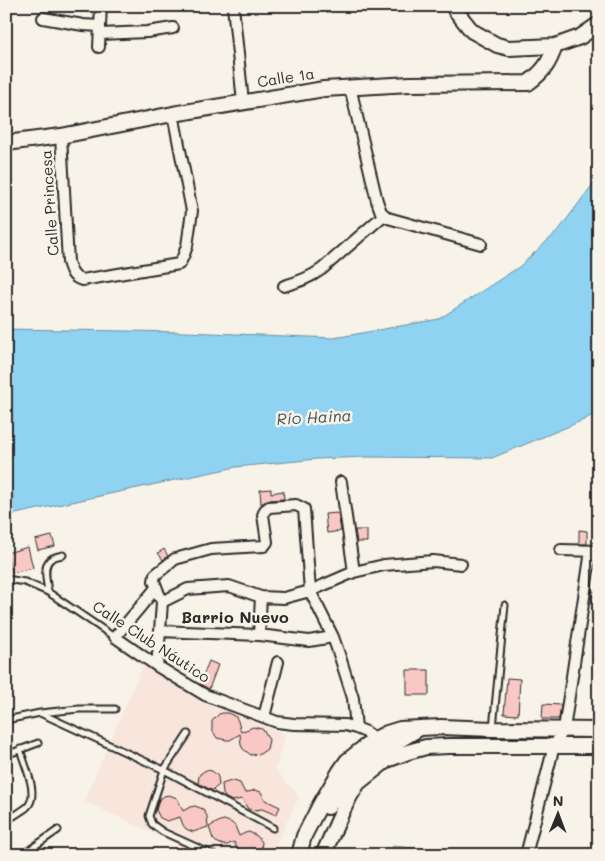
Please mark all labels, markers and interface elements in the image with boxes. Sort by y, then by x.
street label: Calle 1a [256,63,316,91]
street label: Calle Princesa [35,149,63,257]
water label: Río Haina [276,404,352,429]
street label: Calle Club Náutico [89,596,214,687]
district label: Barrio Nuevo [181,606,289,627]
north arrow [532,788,582,838]
text: N [553,791,564,810]

